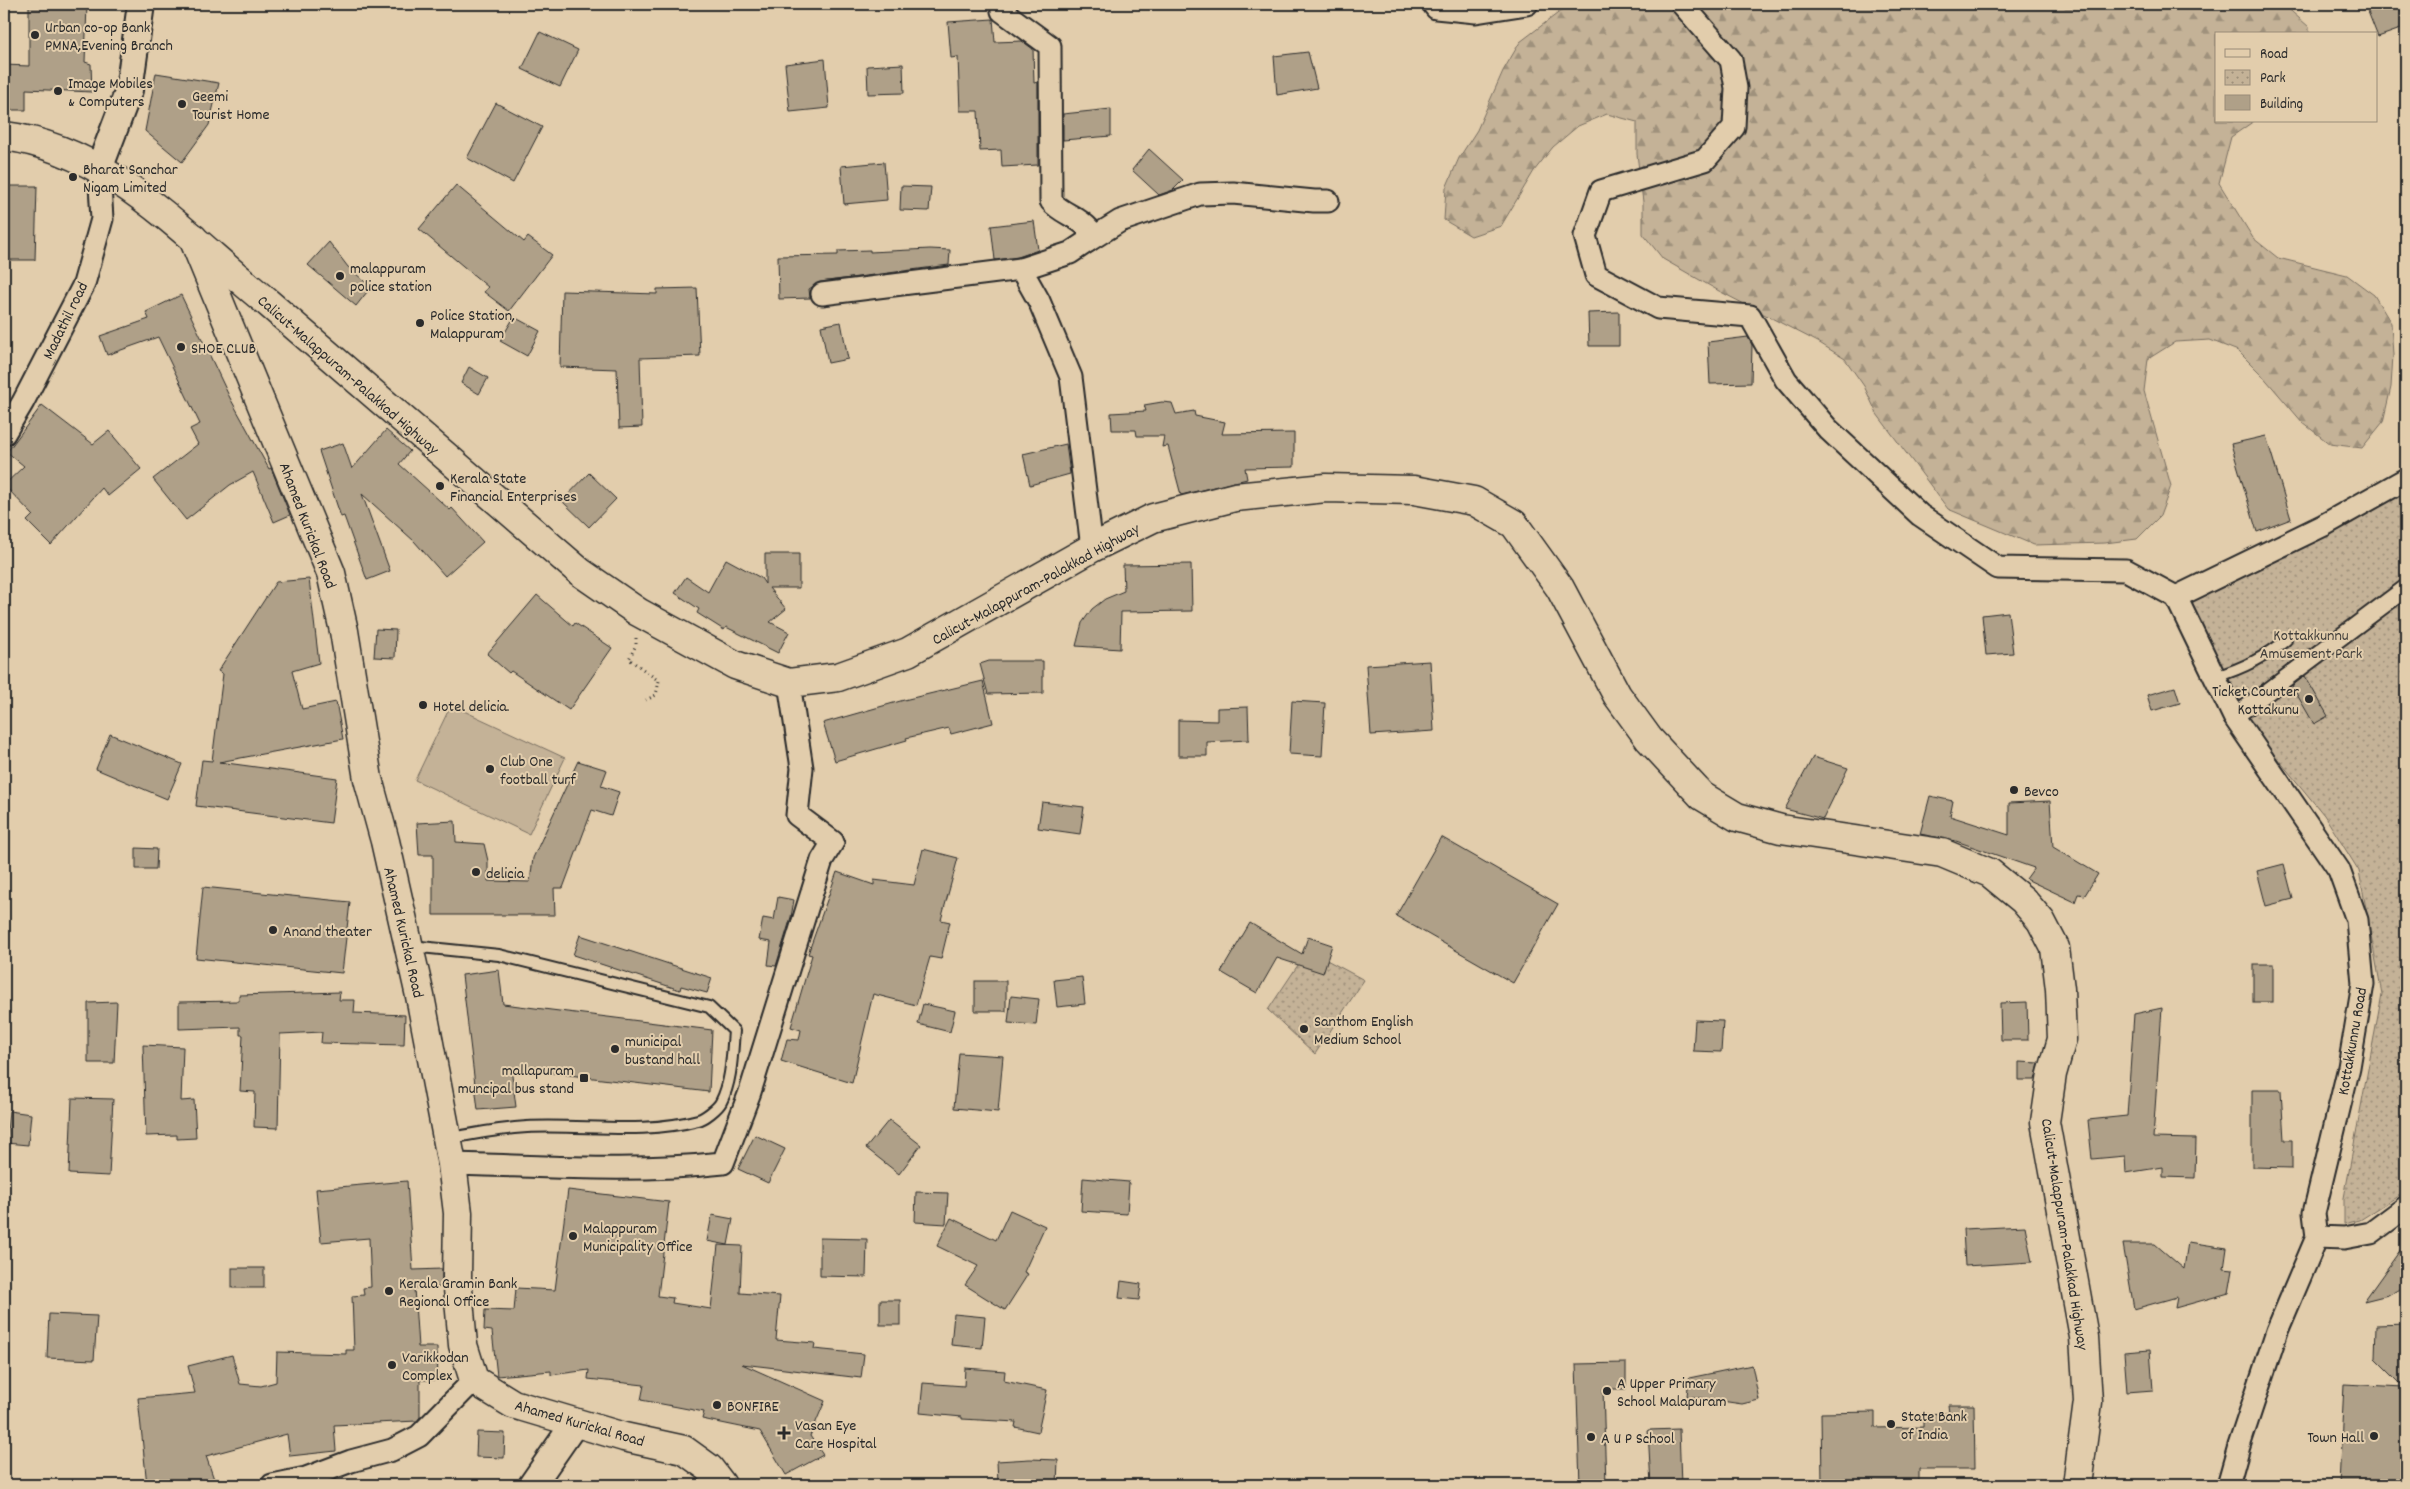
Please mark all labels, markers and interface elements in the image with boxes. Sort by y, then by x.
place label: Urban co-op Bank PMNA,Evening Branch [45,17,173,58]
marker: Urban co-op Bank PMNA,Evening Branch [29,29,41,41]
legend [2215,32,2378,122]
text: Road [2260,44,2288,66]
text: Park [2260,68,2286,90]
place label: Image Mobiles & Computers [68,73,153,114]
marker: Image Mobiles & Computers [52,85,64,97]
place label: Geemi Tourist Home [192,86,270,127]
text: Building [2260,94,2303,116]
marker: Geemi Tourist Home [176,98,188,110]
place label: Bharat Sanchar Nigam Limited [83,159,178,200]
marker: Bharat Sanchar Nigam Limited [67,171,79,183]
place label: malappuram police station [350,258,432,299]
marker: malappuram police station [334,270,346,282]
street label: Madathil road [38,278,95,364]
street label: Calicut-Malappuram-Palakkad Highway [251,290,444,462]
place label: Police Station, Malappuram [430,305,515,346]
marker: Police Station, Malappuram [414,317,426,329]
place label: SHOE CLUB [191,338,256,361]
marker: SHOE CLUB [175,341,187,353]
street label: Ahamed Kurickal Road [272,459,341,592]
place label: Kerala State Financial Enterprises [450,468,577,509]
marker: Kerala State Financial Enterprises [434,480,446,492]
street label: Calicut-Malappuram-Palakkad Highway [928,518,1145,652]
park label: Kottakkunnu Amusement Park [2260,625,2362,666]
place label: Ticket Counter Kottakunu [2212,681,2299,722]
marker: Ticket Counter Kottakunu [2303,693,2315,705]
place label: Hotel delicia. [433,696,510,719]
marker: Hotel delicia. [417,699,429,711]
place label: Club One football turf [500,751,576,792]
marker: Club One football turf [484,763,496,775]
place label: Bevco [2024,781,2059,804]
marker: Bevco [2008,784,2020,796]
place label: delicia [486,863,525,886]
street label: Ahamed Kurickal Road [376,865,429,1000]
marker: delicia [470,866,482,878]
place label: Anand theater [283,921,372,944]
marker: Anand theater [267,924,279,936]
street label: Kottakkunnu Road [2333,986,2374,1097]
place label: Santhom English Medium School [1314,1011,1413,1052]
marker: Santhom English Medium School [1298,1023,1310,1035]
place label: municipal bustand hall [625,1031,700,1072]
marker: municipal bustand hall [609,1043,621,1055]
place label: mallapuram muncipal bus stand [458,1060,574,1101]
marker: mallapuram muncipal bus stand [578,1072,590,1084]
street label: Calicut-Malappuram-Palakkad Highway [2034,1117,2093,1352]
place label: Malappuram Municipality Office [583,1218,693,1259]
marker: Malappuram Municipality Office [567,1230,579,1242]
place label: Kerala Gramin Bank Regional Office [399,1273,517,1314]
marker: Kerala Gramin Bank Regional Office [383,1285,395,1297]
place label: Varikkodan Complex [402,1347,469,1388]
marker: Varikkodan Complex [386,1359,398,1371]
place label: A Upper Primary School Malapuram [1617,1373,1726,1414]
marker: A Upper Primary School Malapuram [1601,1385,1613,1397]
street label: Ahamed Kurickal Road [512,1395,647,1454]
place label: BONFIRE [727,1396,780,1419]
marker: BONFIRE [711,1399,723,1411]
place label: State Bank of India [1901,1406,1967,1447]
place label: Vasan Eye Care Hospital [795,1415,877,1456]
marker: State Bank of India [1885,1418,1897,1430]
marker: Vasan Eye Care Hospital [777,1426,791,1440]
place label: Town Hall [2307,1427,2364,1450]
place label: A U P School [1601,1428,1675,1451]
marker: Town Hall [2368,1430,2380,1442]
marker: A U P School [1585,1431,1597,1443]

